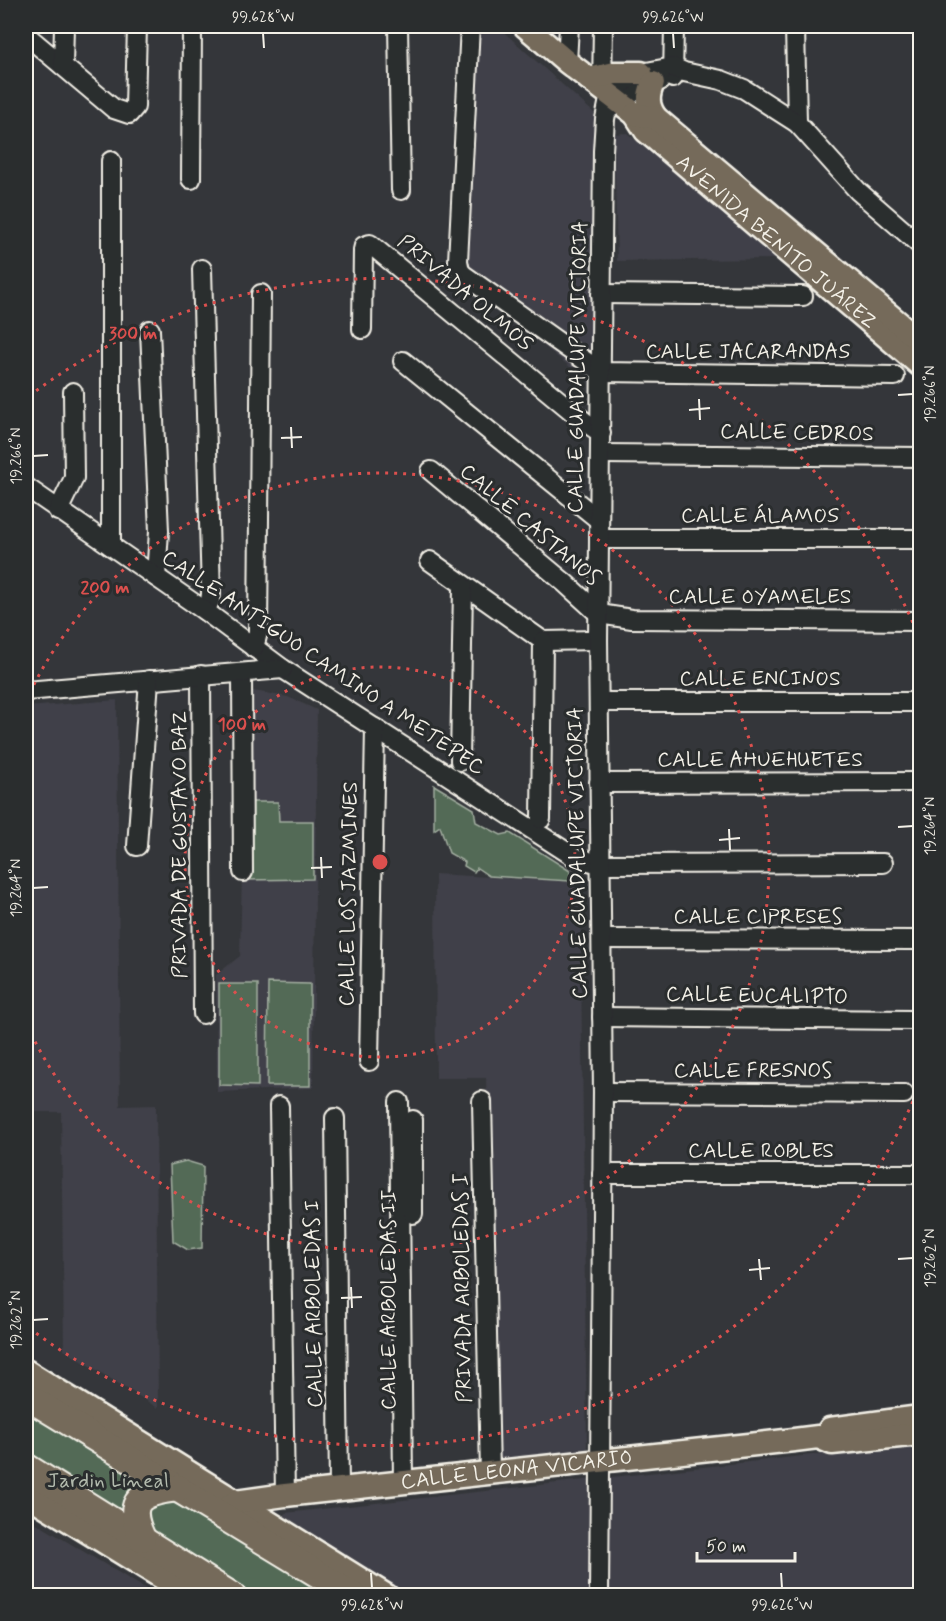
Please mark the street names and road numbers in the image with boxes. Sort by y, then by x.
street label: AVENIDA BENITO JUÁREZ [670,149,882,335]
street label: CALLE GUADALUPE VICTORIA [561,221,595,513]
street label: PRIVADA OLMOS [391,228,539,358]
street label: CALLE JACARANDAS [646,338,851,366]
street label: CALLE CEDROS [720,418,874,448]
street label: CALLE CASTANOS [454,458,607,592]
street label: CALLE ÁLAMOS [681,502,839,530]
street label: CALLE ANTIGUO CAMINO A METEPEC [156,544,490,782]
street label: CALLE OYAMELES [669,583,851,611]
street label: CALLE ENCINOS [679,665,841,693]
street label: CALLE GUADALUPE VICTORIA [561,707,595,999]
street label: PRIVADA DE GUSTAVO BAZ [166,711,194,979]
street label: CALLE AHUEHUETES [657,746,863,774]
street label: CALLE LOS JAZMINES [333,781,365,1007]
street label: CALLE CIPRESES [674,903,843,931]
street label: CALLE EUCALIPTO [666,980,848,1012]
street label: CALLE FRESNOS [674,1057,832,1085]
street label: CALLE ROBLES [688,1137,834,1165]
street label: PRIVADA ARBOLEDAS I [447,1173,479,1403]
street label: CALLE ARBOLEDAS II [375,1190,403,1410]
street label: CALLE ARBOLEDAS I [298,1200,330,1408]
street label: CALLE LEONA VICARIO [399,1444,634,1496]

